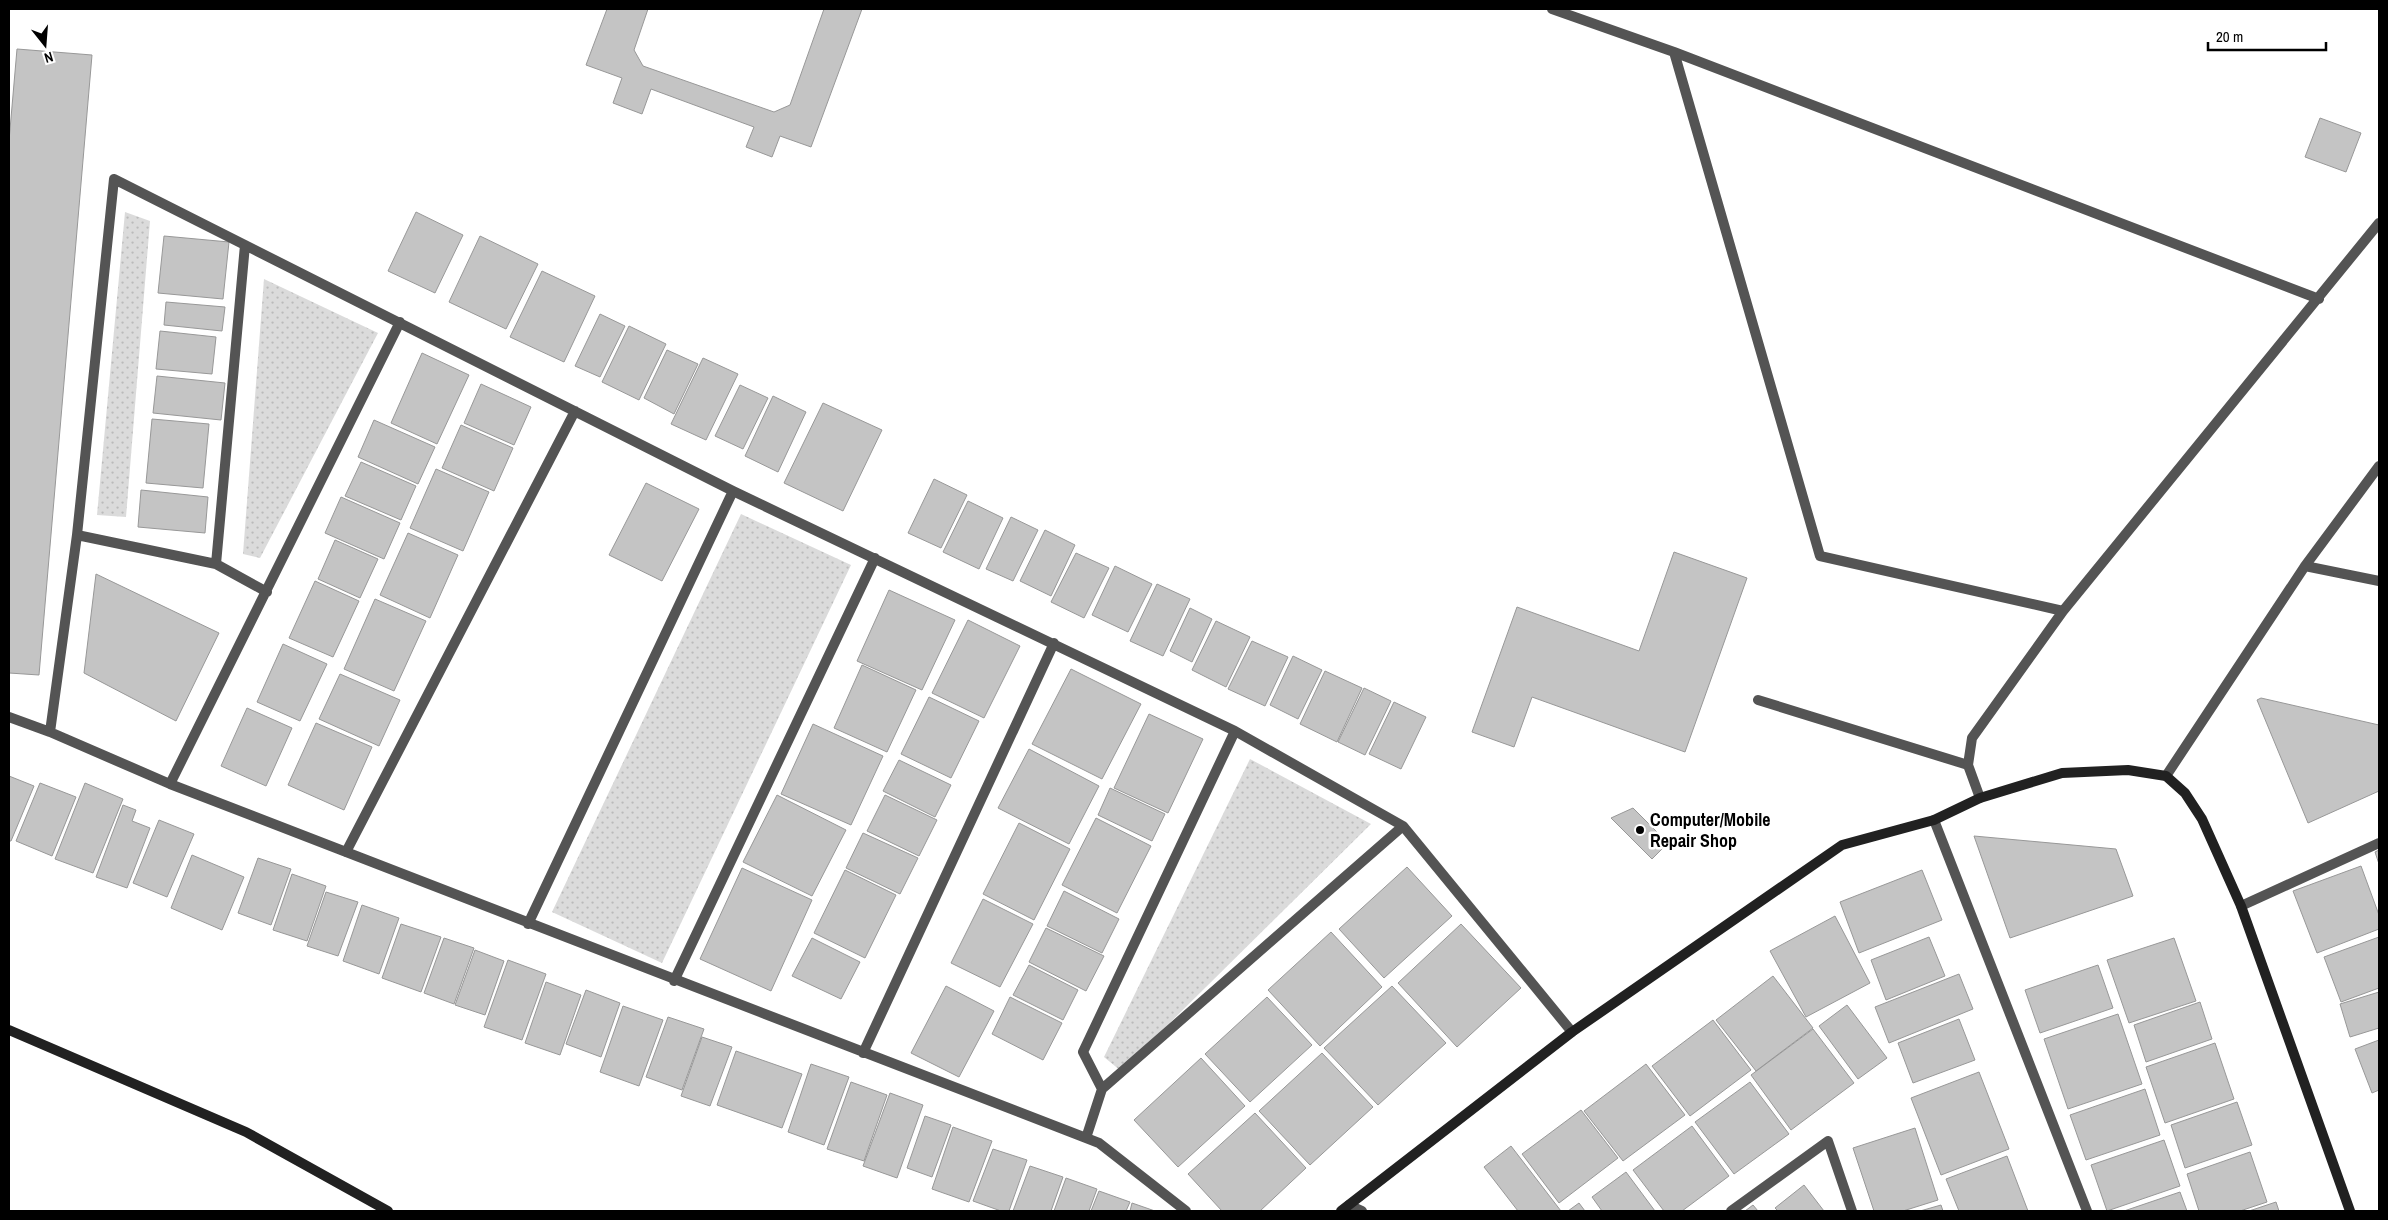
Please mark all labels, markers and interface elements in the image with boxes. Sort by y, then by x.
north arrow [20,20,70,70]
scale bar [2208,20,2326,52]
text: 20 m [2216,26,2243,47]
text: N [42,48,55,67]
place label: Computer/Mobile Repair Shop [1650,807,1771,853]
marker: Computer/Mobile Repair Shop [1634,824,1646,836]

